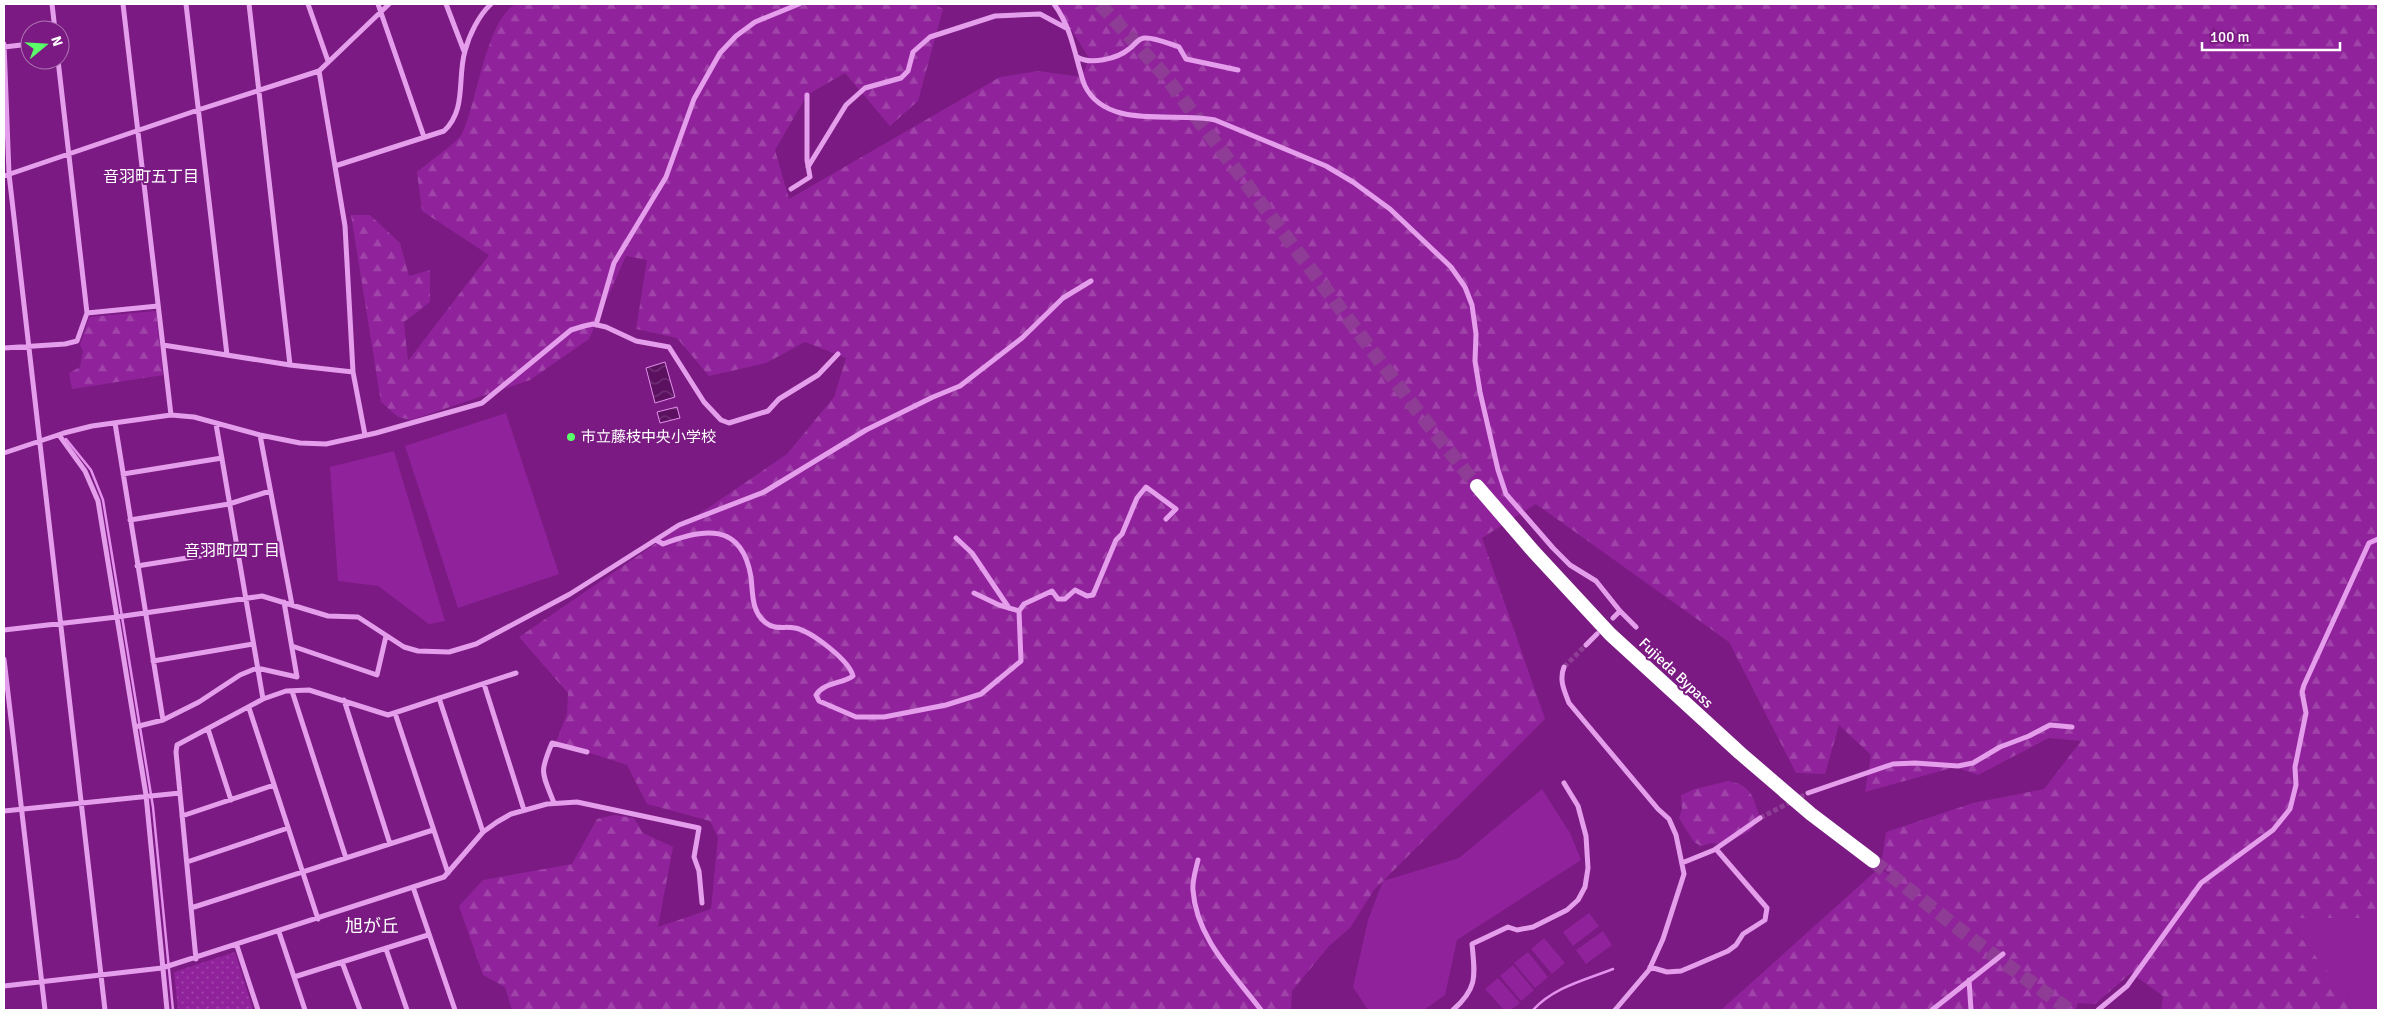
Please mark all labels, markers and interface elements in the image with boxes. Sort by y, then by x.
north arrow [20,20,70,70]
scale bar [2202,20,2340,52]
text: 100 m [2210,28,2250,46]
text: N [47,34,66,48]
district label: 音羽町五丁目 [103,167,199,187]
place label: 市立藤枝中央小学校 [581,428,716,446]
marker: 市立藤枝中央小学校 [565,431,577,443]
district label: 音羽町四丁目 [184,541,280,561]
street label: Fujieda Bypass [1635,634,1717,712]
district label: 旭が丘 [345,915,399,937]

